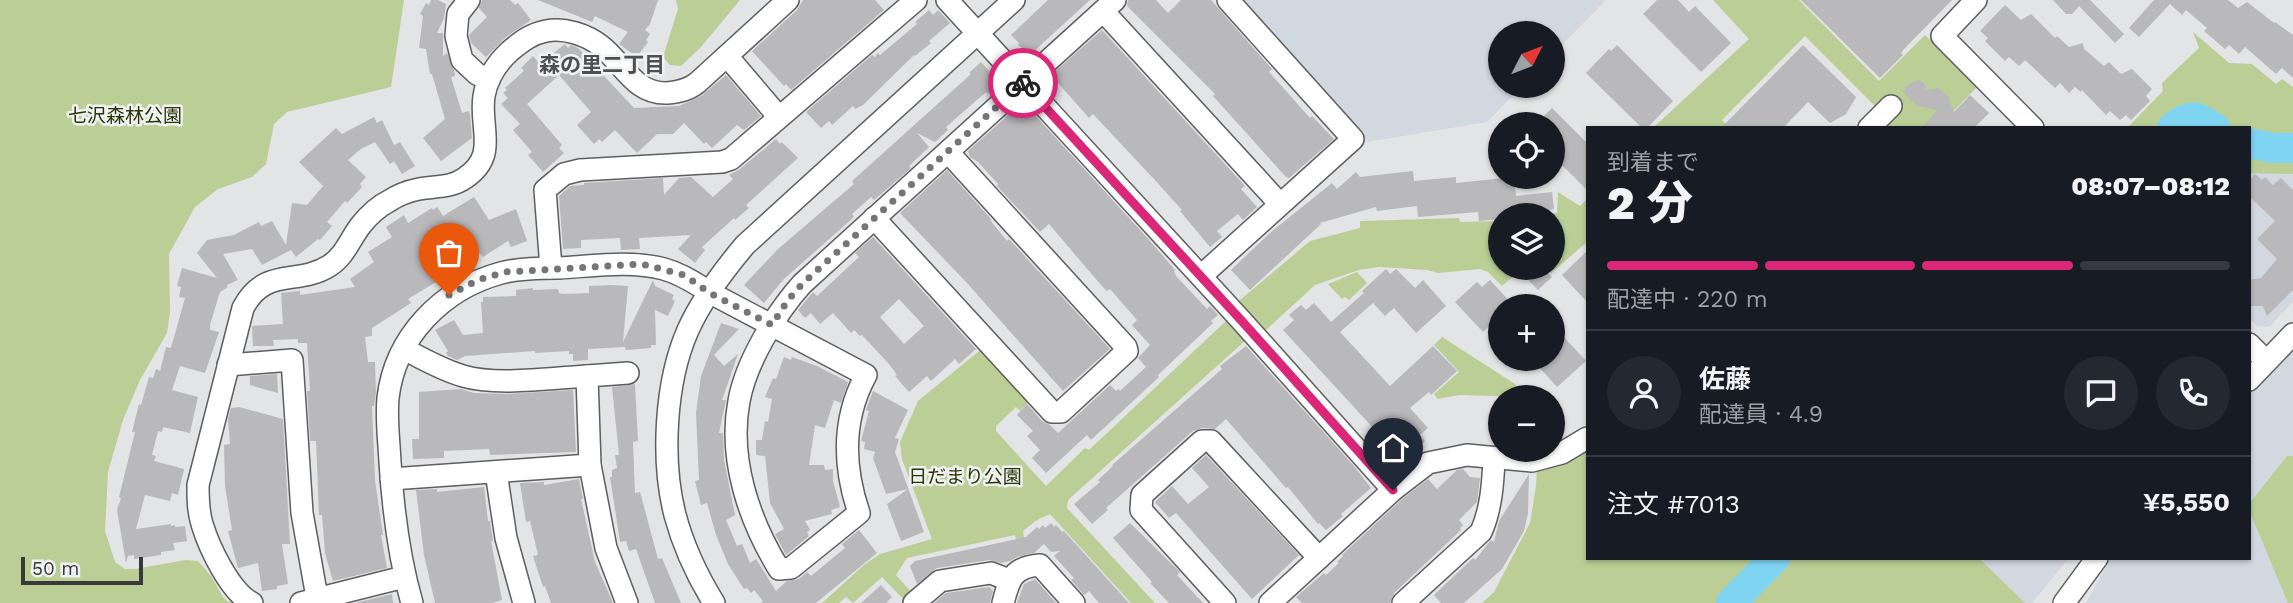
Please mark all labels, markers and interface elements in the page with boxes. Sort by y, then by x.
north arrow [1488,21,1564,98]
map controls [1488,21,1565,462]
courier [988,48,1058,118]
district label: 森の里二丁目 [539,52,665,77]
icon: bike [1004,64,1042,102]
park label: 七沢森林公園 [68,104,182,127]
button: locate [1488,112,1565,189]
text: 到着まで [1607,149,1699,176]
text: 08:07–08:12 [2071,171,2230,201]
text: 2 分 [1607,176,1693,230]
button: layers [1488,203,1565,280]
pin [419,223,479,295]
icon: bag [430,234,468,272]
text: 配達中 · 220 m [1607,286,1768,313]
button: + [1488,294,1565,371]
button: person [1607,356,1681,430]
button: chat [2064,356,2138,430]
button: phone [2156,356,2230,430]
text: 佐藤 [1699,364,1751,394]
button: − [1488,385,1565,462]
text: 配達員 · 4.9 [1699,401,1823,428]
pin [1363,418,1423,490]
icon: home [1374,429,1412,467]
park label: 日だまり公園 [908,465,1022,488]
text: ¥5,550 [2143,487,2230,517]
text: 注文 #7013 [1607,489,1740,519]
scale bar [21,554,144,586]
text: 50 m [32,557,79,580]

